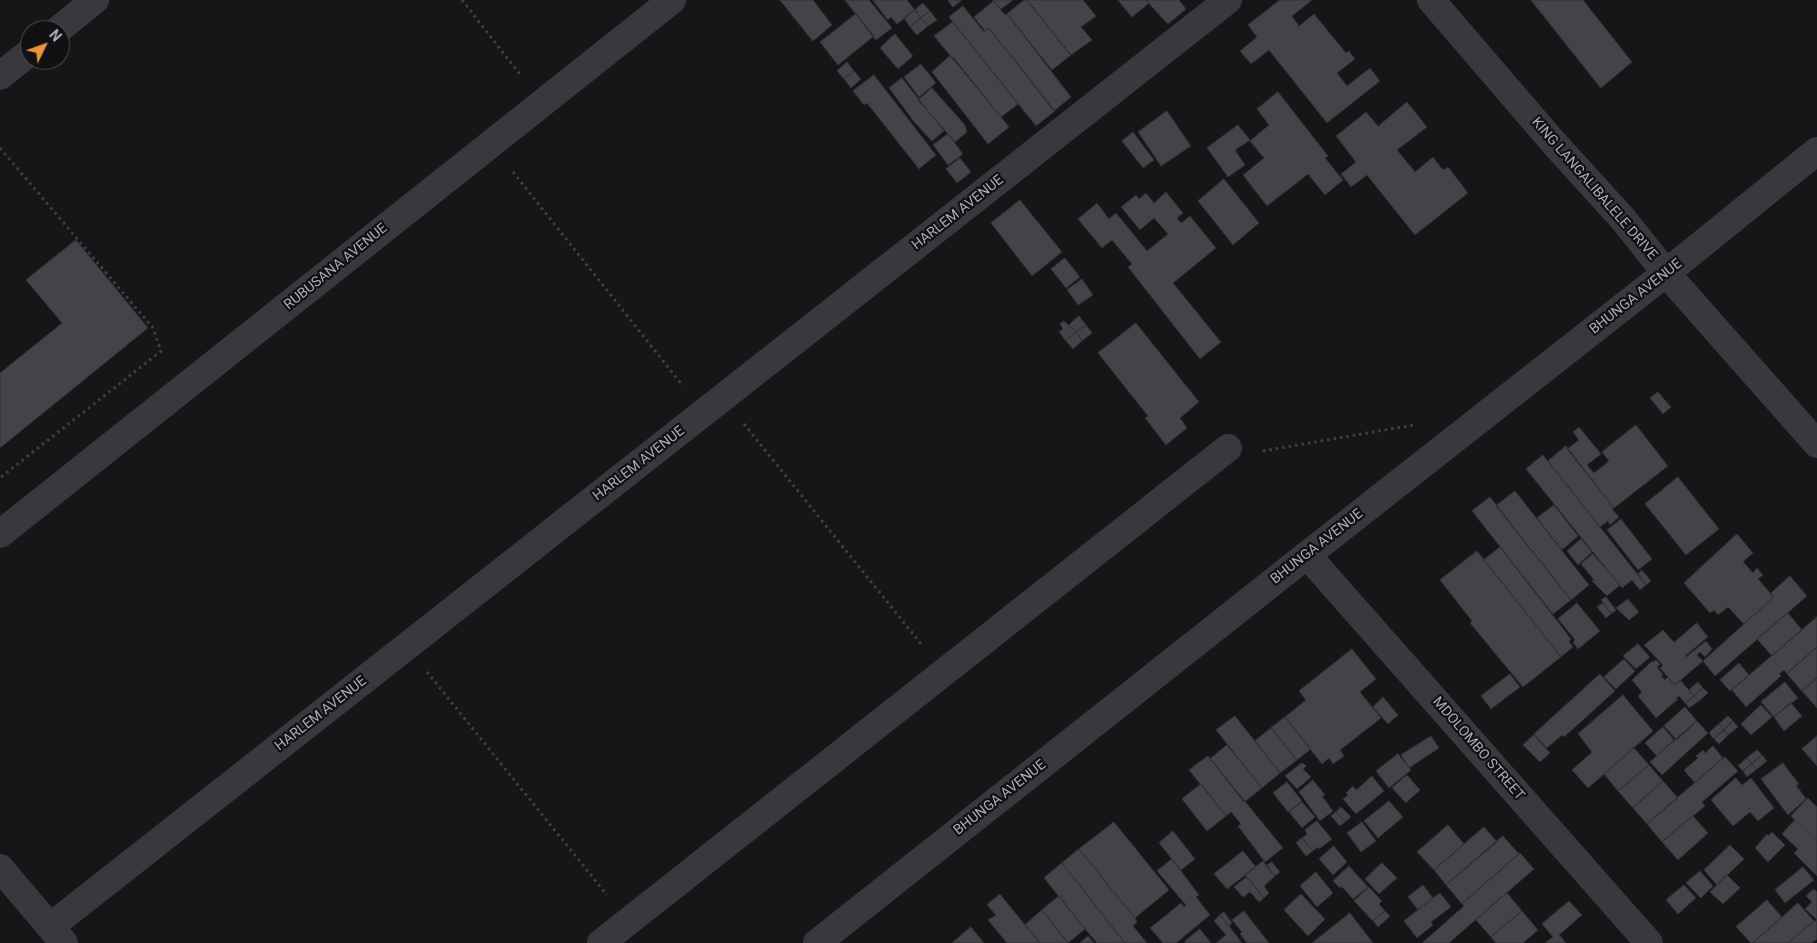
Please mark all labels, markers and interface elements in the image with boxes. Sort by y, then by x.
north arrow [20,20,70,70]
text: N [46,27,65,45]
street label: KING LANGALIBALELE DRIVE [1528,114,1660,264]
street label: HARLEM AVENUE [909,172,1007,254]
street label: RUBUSANA AVENUE [281,220,391,314]
street label: BHUNGA AVENUE [1587,256,1685,338]
street label: HARLEM AVENUE [590,423,688,505]
street label: BHUNGA AVENUE [1268,506,1366,588]
street label: HARLEM AVENUE [272,673,370,755]
street label: MDOLOMBO STREET [1429,694,1527,804]
street label: BHUNGA AVENUE [951,757,1049,839]

